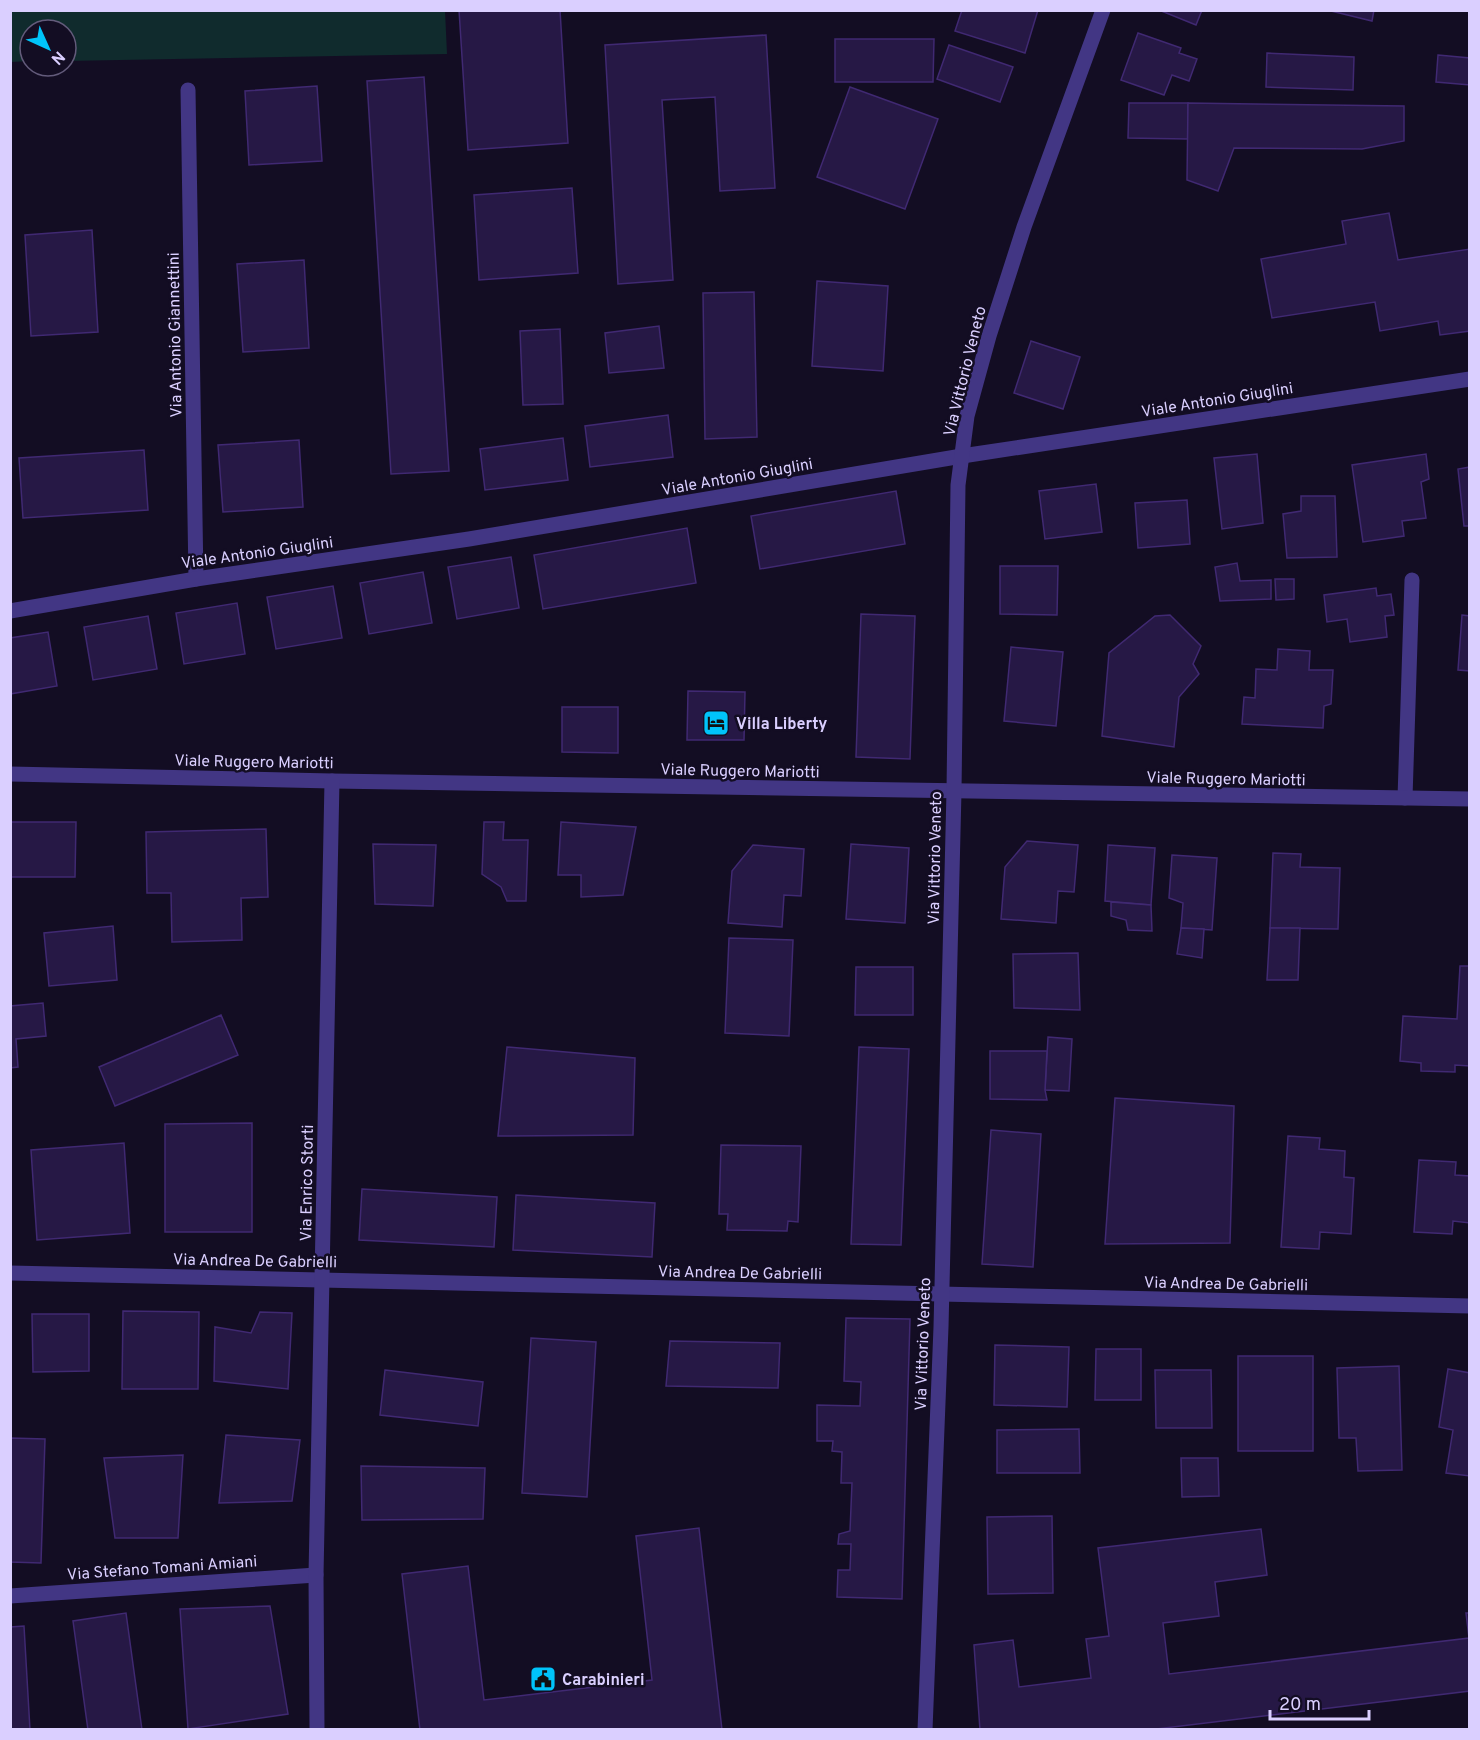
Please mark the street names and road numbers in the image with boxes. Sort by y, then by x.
street label: Via Antonio Giannettini [165,252,187,418]
street label: Via Vittorio Veneto [940,304,992,439]
street label: Viale Antonio Giuglini [1140,379,1295,423]
street label: Viale Antonio Giuglini [660,455,815,501]
street label: Viale Antonio Giuglini [180,533,335,575]
street label: Viale Ruggero Mariotti [174,752,334,774]
street label: Viale Ruggero Mariotti [660,761,820,783]
street label: Viale Ruggero Mariotti [1146,769,1306,791]
street label: Via Vittorio Veneto [925,791,947,925]
street label: Via Enrico Storti [297,1124,319,1242]
street label: Via Andrea De Gabrielli [173,1251,337,1273]
street label: Via Andrea De Gabrielli [658,1263,822,1285]
street label: Via Andrea De Gabrielli [1144,1274,1308,1296]
street label: Via Vittorio Veneto [912,1277,936,1411]
street label: Via Stefano Tomani Amiani [66,1552,258,1586]

